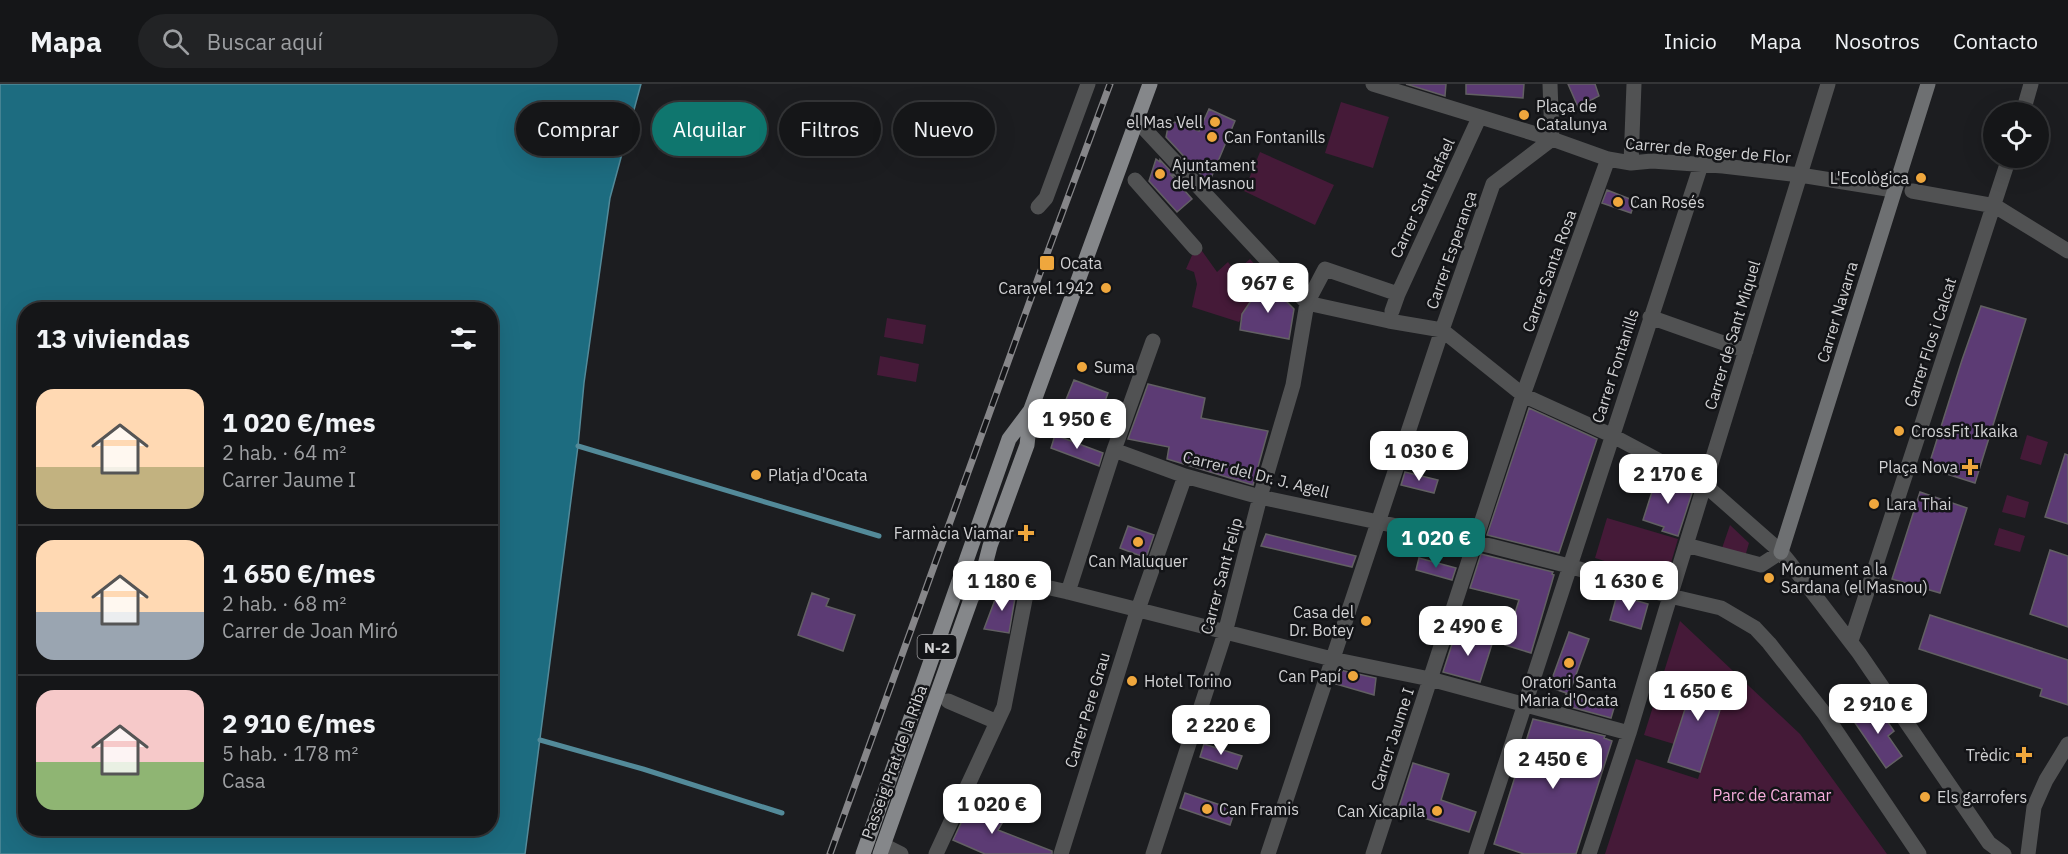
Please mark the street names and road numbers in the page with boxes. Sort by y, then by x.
street label: Carrer de Roger de Flor [1624,133,1792,167]
street label: Carrer Sant Rafael [1385,135,1459,261]
street label: Carrer Esperança [1421,188,1481,312]
street label: Carrer Santa Rosa [1518,207,1581,335]
street label: Carrer de Sant Miquel [1700,258,1764,412]
street label: Carrer Navarra [1812,259,1862,365]
street label: Carrer Flos i Calcat [1900,275,1960,409]
street label: Carrer Fontanills [1587,306,1643,426]
street label: Carrer del Dr. J. Agell [1181,446,1331,502]
street label: Carrer Sant Felip [1196,516,1246,636]
road number: N-2 [918,635,956,659]
street label: Carrer Pere Grau [1060,650,1114,770]
street label: Passeig Prat de la Riba [857,682,931,842]
street label: Carrer Jaume I [1366,685,1418,793]

